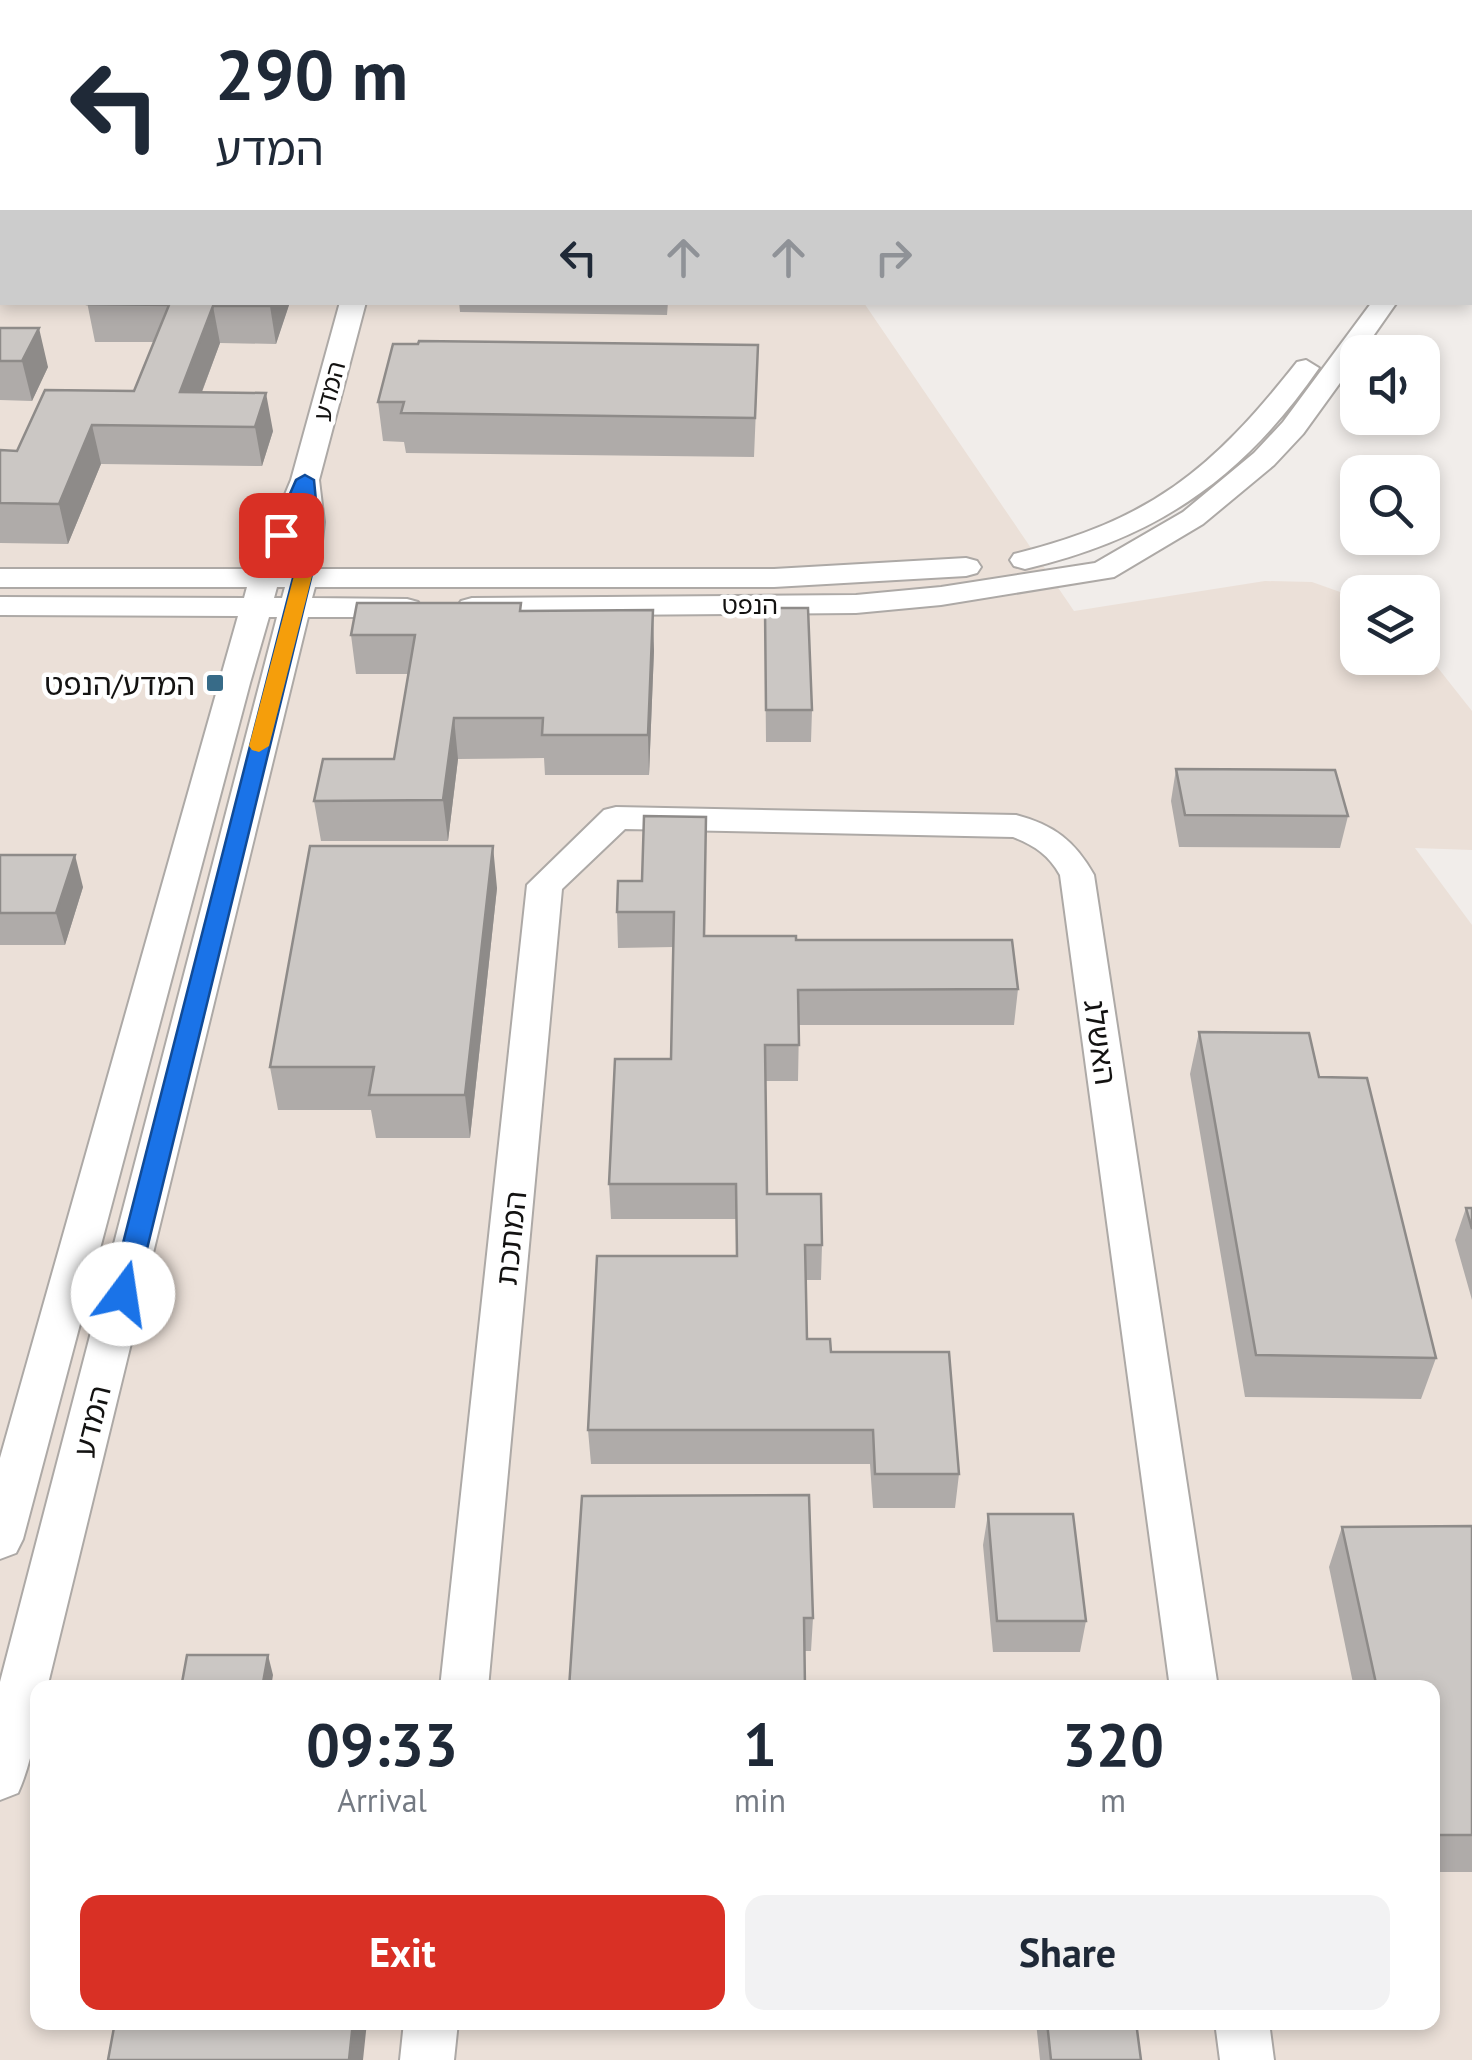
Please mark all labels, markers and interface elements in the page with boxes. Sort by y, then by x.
text: 290 m [215,29,408,119]
icon: left [50,40,180,170]
text: המדע [215,119,324,177]
icon: left [551,230,606,285]
icon: ahead [656,230,711,285]
icon: ahead [761,230,816,285]
icon: right [866,230,921,285]
map controls [1340,335,1440,675]
button: sound [1340,335,1440,435]
street label: המדע [306,358,352,424]
button: search [1340,455,1440,555]
pin [239,493,324,578]
icon: arrive [254,508,309,563]
button: layers [1340,575,1440,675]
street label: הנפט [722,589,778,621]
place label: המדע/הנפט [44,664,195,703]
marker: המדע/הנפט [204,672,226,694]
street label: האשלג [1076,997,1126,1087]
street label: המתכת [486,1189,534,1287]
position arrow [71,1242,175,1346]
street label: המדע [63,1381,119,1461]
text: 09:33 [306,1705,458,1783]
text: 1 [743,1705,777,1783]
text: 320 [1062,1705,1164,1783]
text: Arrival [337,1779,427,1821]
text: min [734,1779,786,1821]
text: m [1100,1779,1126,1821]
button: Exit [80,1895,725,2010]
button: Share [745,1895,1390,2010]

